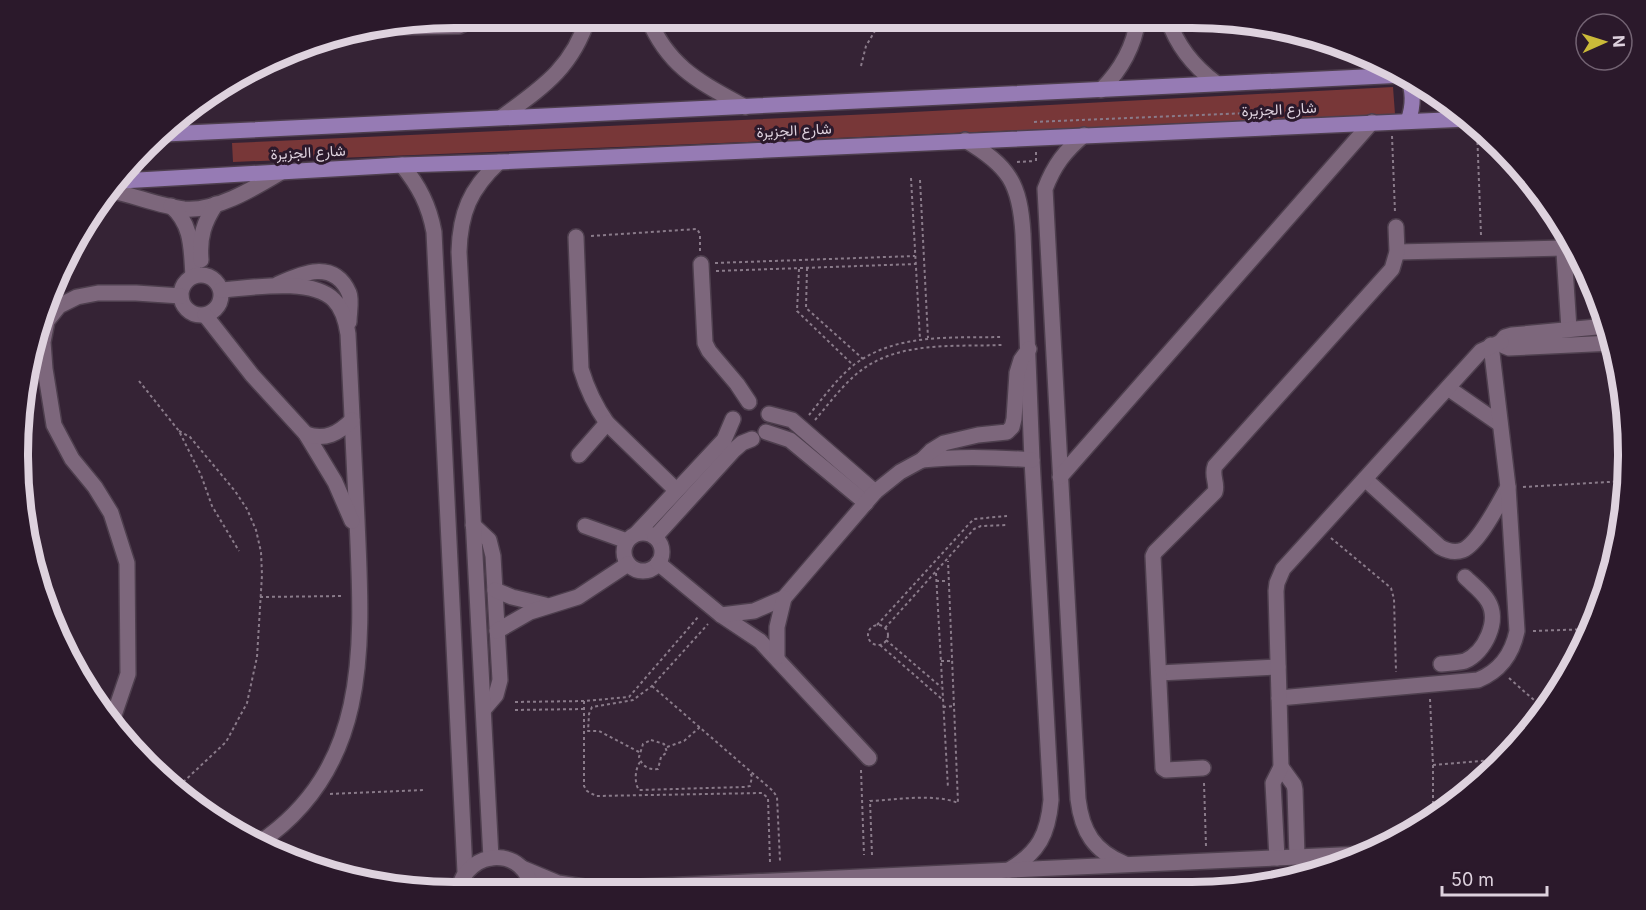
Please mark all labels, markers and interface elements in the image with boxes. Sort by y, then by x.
north arrow [1574,12,1634,72]
text: N [1609,35,1629,48]
street label: شارع الجزيرة [1241,98,1317,122]
street label: شارع الجزيرة [756,119,832,143]
street label: شارع الجزيرة [270,141,346,165]
scale bar [1442,859,1547,897]
text: 50 m [1451,869,1494,890]

